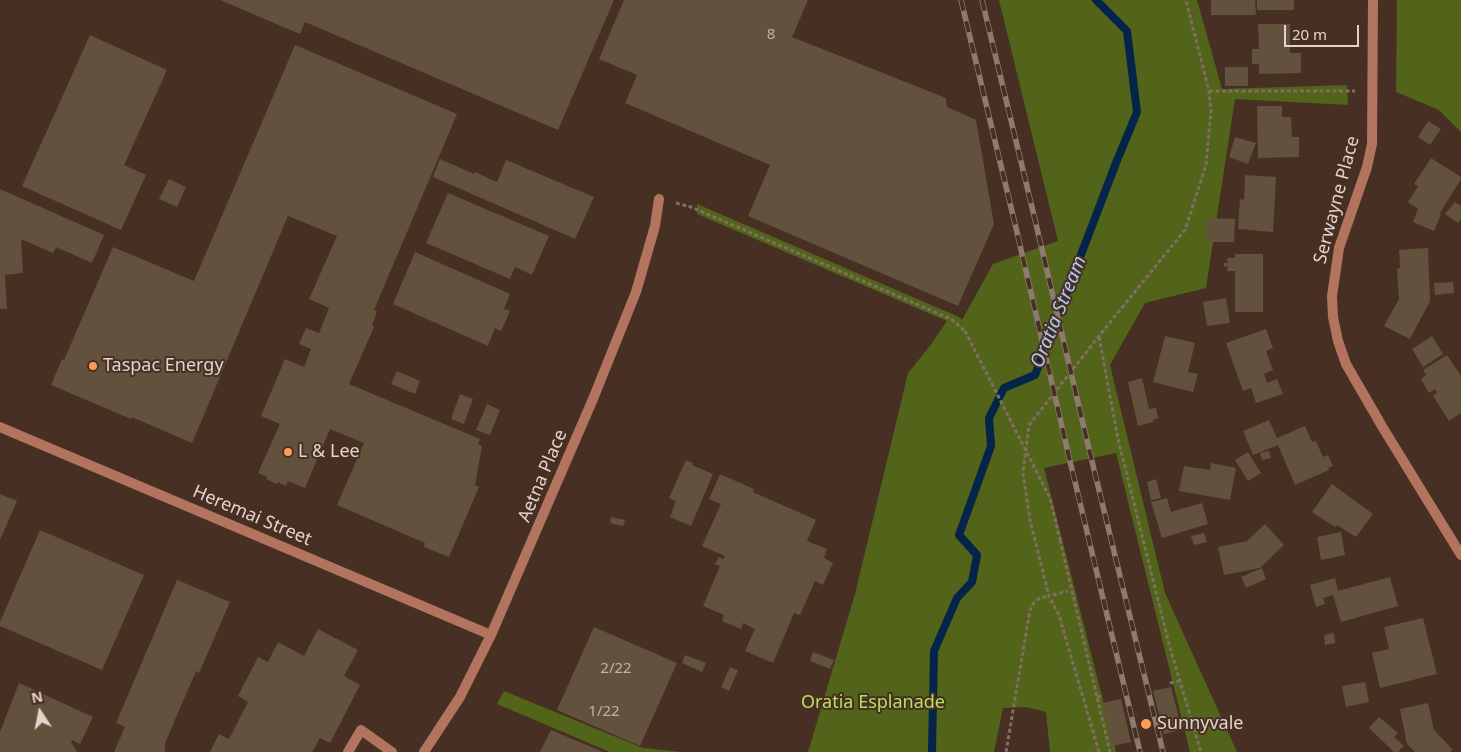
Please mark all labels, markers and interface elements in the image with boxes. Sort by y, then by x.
scale bar [1286,15,1361,47]
text: 20 m [1292,24,1327,44]
house number: 8 [767,26,775,44]
street label: Serwayne Place [1310,134,1364,266]
water label: Oratia Stream [1026,253,1092,371]
place label: Taspac Energy [103,355,224,377]
marker: Taspac Energy [87,360,99,372]
street label: Aetna Place [514,426,572,526]
place label: L & Lee [298,441,360,463]
marker: L & Lee [282,446,294,458]
street label: Heremai Street [189,481,315,551]
house number: 2/22 [600,660,632,678]
text: N [30,686,44,707]
north arrow [15,687,65,737]
park label: Oratia Esplanade [801,692,945,714]
house number: 1/22 [588,703,620,721]
place label: Sunnyvale [1157,713,1243,735]
marker: Sunnyvale [1139,717,1153,731]

